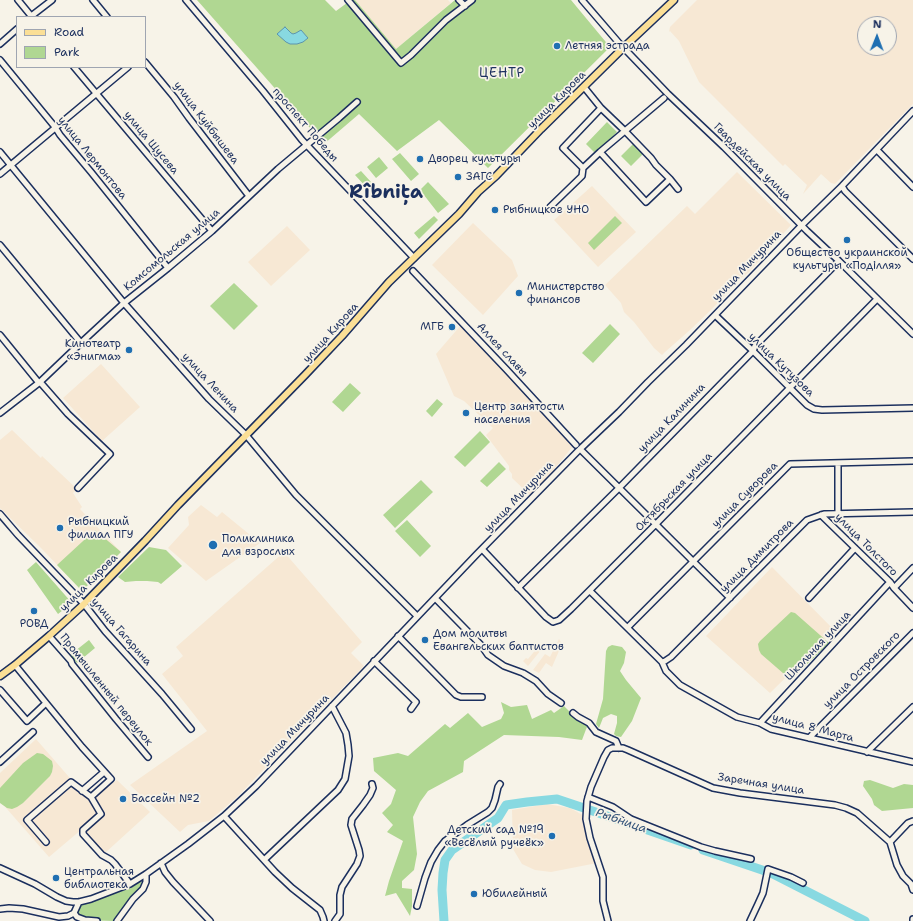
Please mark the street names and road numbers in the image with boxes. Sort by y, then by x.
street label: улица Кирова [525,68,589,132]
street label: улица Куйбышева [171,79,241,167]
street label: проспект Победы [269,85,341,165]
street label: улица Щусева [121,109,181,177]
street label: улица Лермонтова [55,114,129,202]
street label: Гвардейская улица [711,121,793,203]
street label: Комсомольская улица [121,206,223,294]
street label: улица Мичурина [710,228,784,304]
street label: улица Кирова [301,300,361,366]
street label: Аллея славы [474,320,530,380]
street label: улица Кутузова [745,330,817,400]
street label: улица Ленина [179,350,241,416]
street label: улица Калинина [636,381,708,455]
street label: Октябрьская улица [633,450,715,534]
street label: улица Мичурина [482,459,556,535]
street label: улица Суворова [709,459,781,531]
street label: улица Толстого [832,511,900,579]
street label: улица Димитрова [717,516,797,596]
street label: улица Кирова [57,551,121,615]
street label: улица Гагарина [88,595,154,669]
street label: Школьная улица [782,608,854,684]
street label: улица Островского [821,629,903,711]
street label: Промышленный переулок [57,631,155,749]
street label: улица Мичурина [258,692,332,768]
street label: улица 8 Марта [771,711,855,745]
street label: Заречная улица [717,771,805,797]

